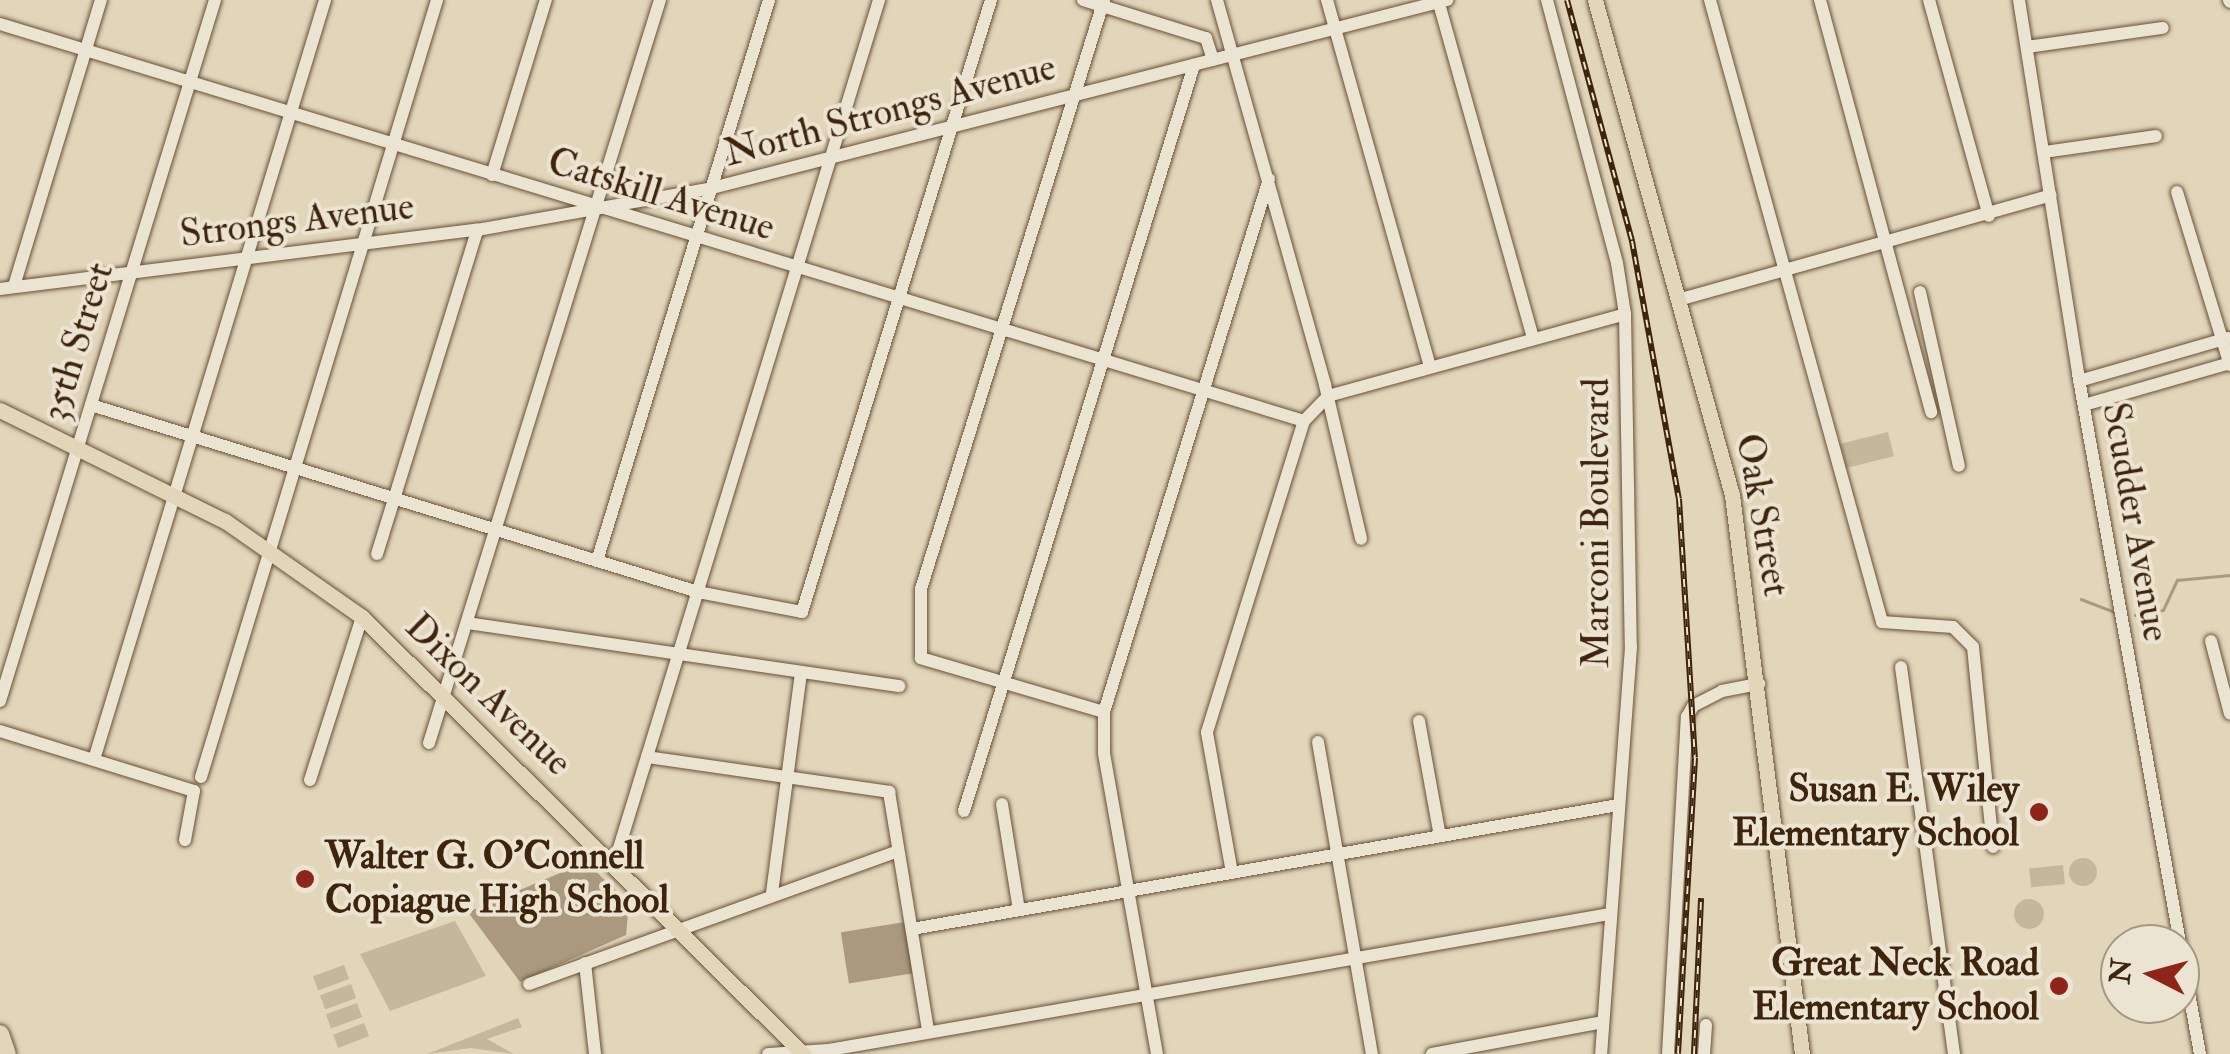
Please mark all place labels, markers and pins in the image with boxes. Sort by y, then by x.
place label: Susan E. Wiley Elementary School [1732,767,2019,856]
marker: Susan E. Wiley Elementary School [2028,801,2050,823]
place label: Walter G. O'Connell Copiague High School [325,834,669,924]
marker: Walter G. O'Connell Copiague High School [294,868,316,890]
place label: Great Neck Road Elementary School [1752,941,2039,1030]
marker: Great Neck Road Elementary School [2048,975,2070,997]

